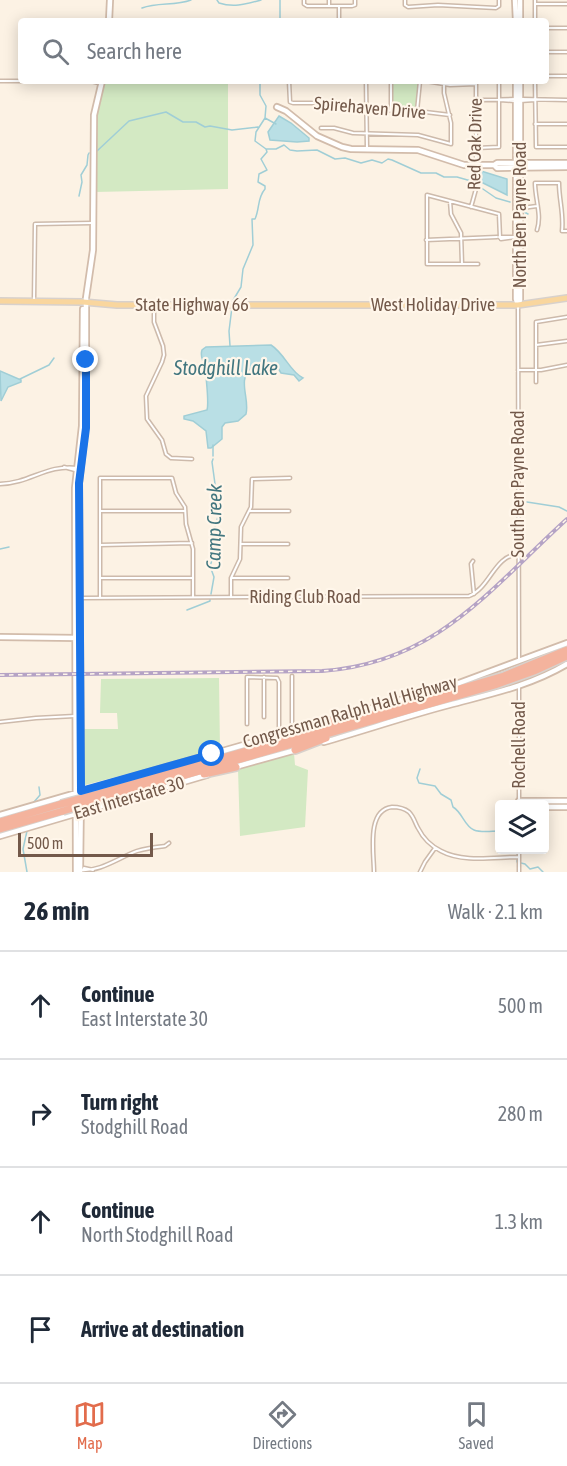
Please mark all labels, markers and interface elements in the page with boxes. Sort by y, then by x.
search box [18,18,549,84]
icon: search [39,35,72,68]
text: Search here [87,38,182,64]
street label: Spirehaven Drive [313,92,427,123]
street label: Red Oak Drive [463,98,486,190]
street label: North Ben Payne Road [509,142,530,288]
street label: State Highway 66 [135,294,249,315]
street label: West Holiday Drive [371,294,495,315]
route end [72,346,98,372]
water label: Stodghill Lake [173,356,278,379]
street label: South Ben Payne Road [507,411,528,557]
water label: Camp Creek [201,484,226,570]
street label: Riding Club Road [249,586,361,607]
street label: Congressman Ralph Hall Highway [240,671,459,752]
street label: Rochell Road [508,701,529,789]
route start [198,740,224,766]
street label: East Interstate 30 [71,772,187,823]
map controls [495,800,549,854]
button: layers [495,800,549,854]
scale bar [18,830,153,858]
text: 500 m [27,834,63,852]
text: 26 min [24,896,89,926]
text: Walk · 2.1 km [448,900,543,923]
text: Continue [81,981,155,1007]
icon: ahead [24,989,57,1022]
text: 500 m [498,994,543,1017]
text: East Interstate 30 [81,1007,208,1030]
text: Turn right [81,1089,158,1115]
icon: right [24,1097,57,1130]
text: 280 m [498,1102,543,1125]
text: Stodghill Road [81,1115,188,1138]
text: Continue [81,1197,155,1223]
icon: ahead [24,1205,57,1238]
text: 1.3 km [495,1210,543,1233]
text: North Stodghill Road [81,1223,233,1246]
icon: arrive [24,1313,57,1346]
text: Arrive at destination [81,1316,244,1342]
tab: Map [73,1398,106,1452]
tab: Directions [252,1398,312,1452]
tab: Saved [458,1398,494,1452]

